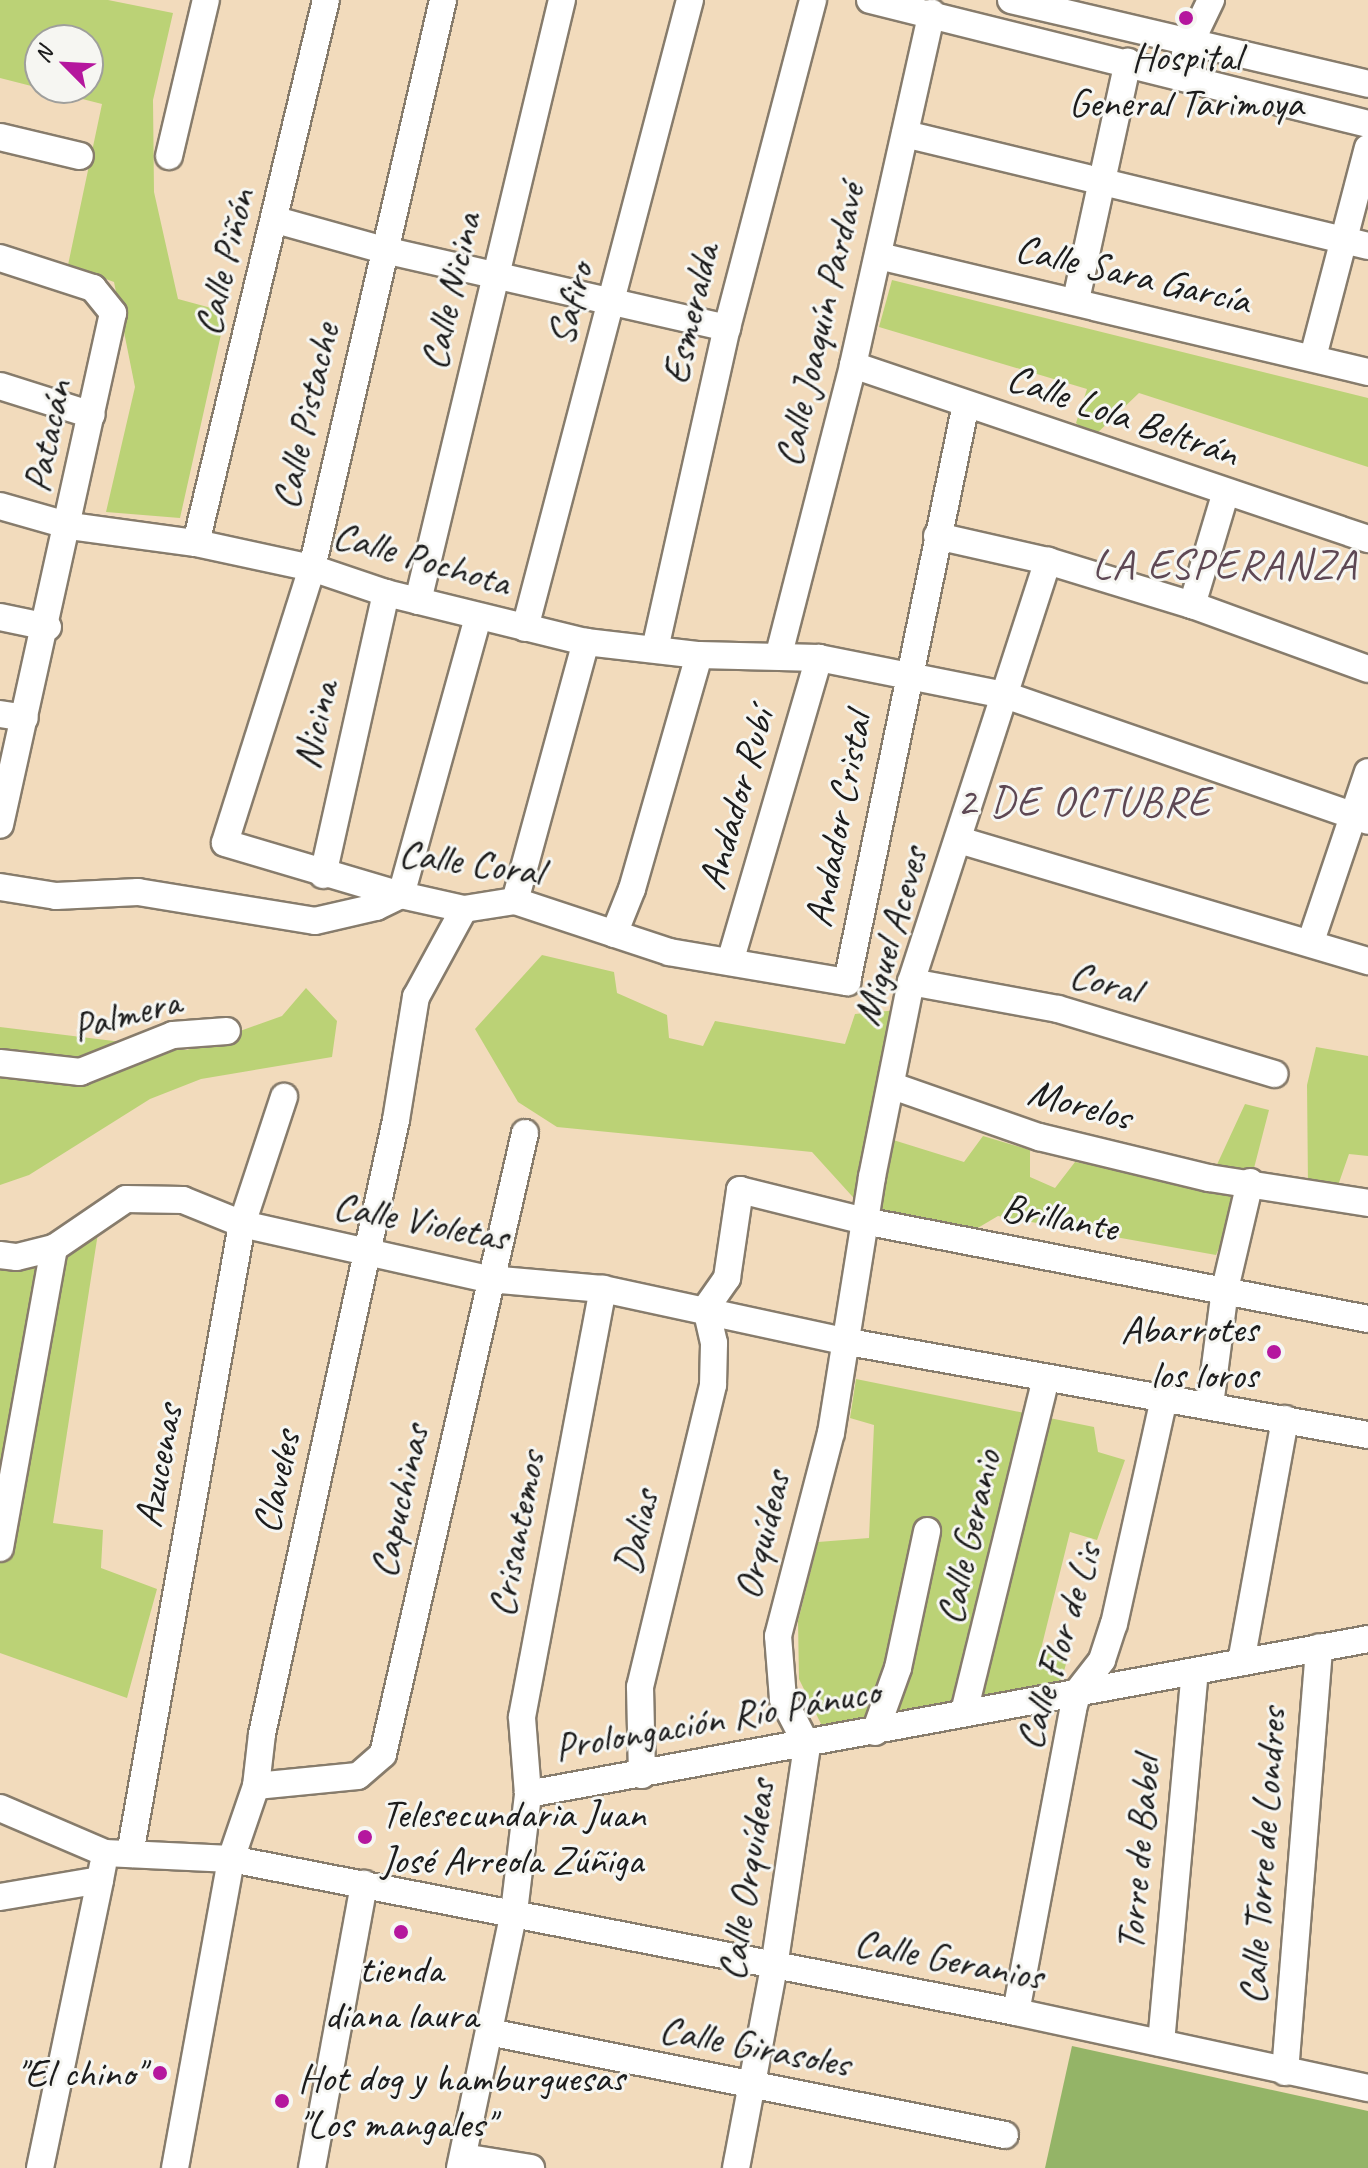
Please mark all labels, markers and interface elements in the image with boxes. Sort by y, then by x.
marker: Hospital General Tarimoya [1175,7,1197,29]
north arrow [24,24,104,104]
place label: Hospital General Tarimoya [1069,33,1303,127]
text: N [28,43,59,67]
street label: Calle Joaquín Pardavé [763,180,875,470]
street label: Calle Piñón [183,184,265,340]
street label: Calle Nicina [409,207,491,375]
street label: Calle Sara García [1011,224,1255,324]
street label: Esmeralda [651,240,729,388]
street label: Safiro [536,258,604,350]
street label: Calle Pistache [260,319,350,513]
street label: Calle Lola Beltrán [1002,353,1244,477]
street label: Patacán [12,376,82,496]
street label: Calle Pochota [329,510,515,606]
district label: LA ESPERANZA [1093,540,1357,590]
street label: Nicina [282,677,348,773]
street label: Andador Rubí [688,704,784,894]
street label: Andador Cristal [794,710,882,930]
district label: 2 DE OCTUBRE [956,777,1212,827]
street label: Calle Coral [397,828,545,896]
street label: Miguel Aceves [842,842,938,1030]
street label: Coral [1065,949,1145,1015]
street label: Palmera [67,977,185,1051]
street label: Morelos [1023,1067,1137,1141]
street label: Calle Violetas [329,1180,513,1262]
street label: Brillante [998,1182,1122,1252]
place label: Abarrotes los loros [1121,1305,1258,1399]
marker: Abarrotes los loros [1265,1343,1283,1361]
street label: Azucenas [124,1401,192,1531]
street label: Capuchinas [358,1420,440,1582]
street label: Claveles [242,1427,310,1537]
street label: Calle Geranio [925,1446,1011,1628]
street label: Crisantemos [476,1447,556,1621]
street label: Orquídeas [723,1466,801,1604]
street label: Dalias [602,1485,670,1579]
street label: Calle Flor de Lis [1004,1537,1112,1755]
street label: Prolongación Río Pánuco [551,1667,883,1771]
street label: Calle Torre de Londres [1228,1706,1296,2006]
street label: Torre de Babel [1106,1755,1170,1953]
street label: Calle Orquídeas [706,1776,786,1984]
place label: Telesecundaria Juan José Arreola Zúñiga [381,1790,644,1884]
marker: Telesecundaria Juan José Arreola Zúñiga [356,1828,374,1846]
street label: Calle Geranios [852,1917,1046,2001]
marker: tienda diana laura [392,1923,410,1941]
place label: tienda diana laura [324,1945,478,2039]
street label: Calle Girasoles [656,2004,854,2088]
place label: "El chino" [15,2049,144,2097]
place label: Hot dog y hamburguesas "Los mangales" [298,2054,627,2148]
marker: "El chino" [151,2064,169,2082]
marker: Hot dog y hamburguesas "Los mangales" [273,2092,291,2110]

